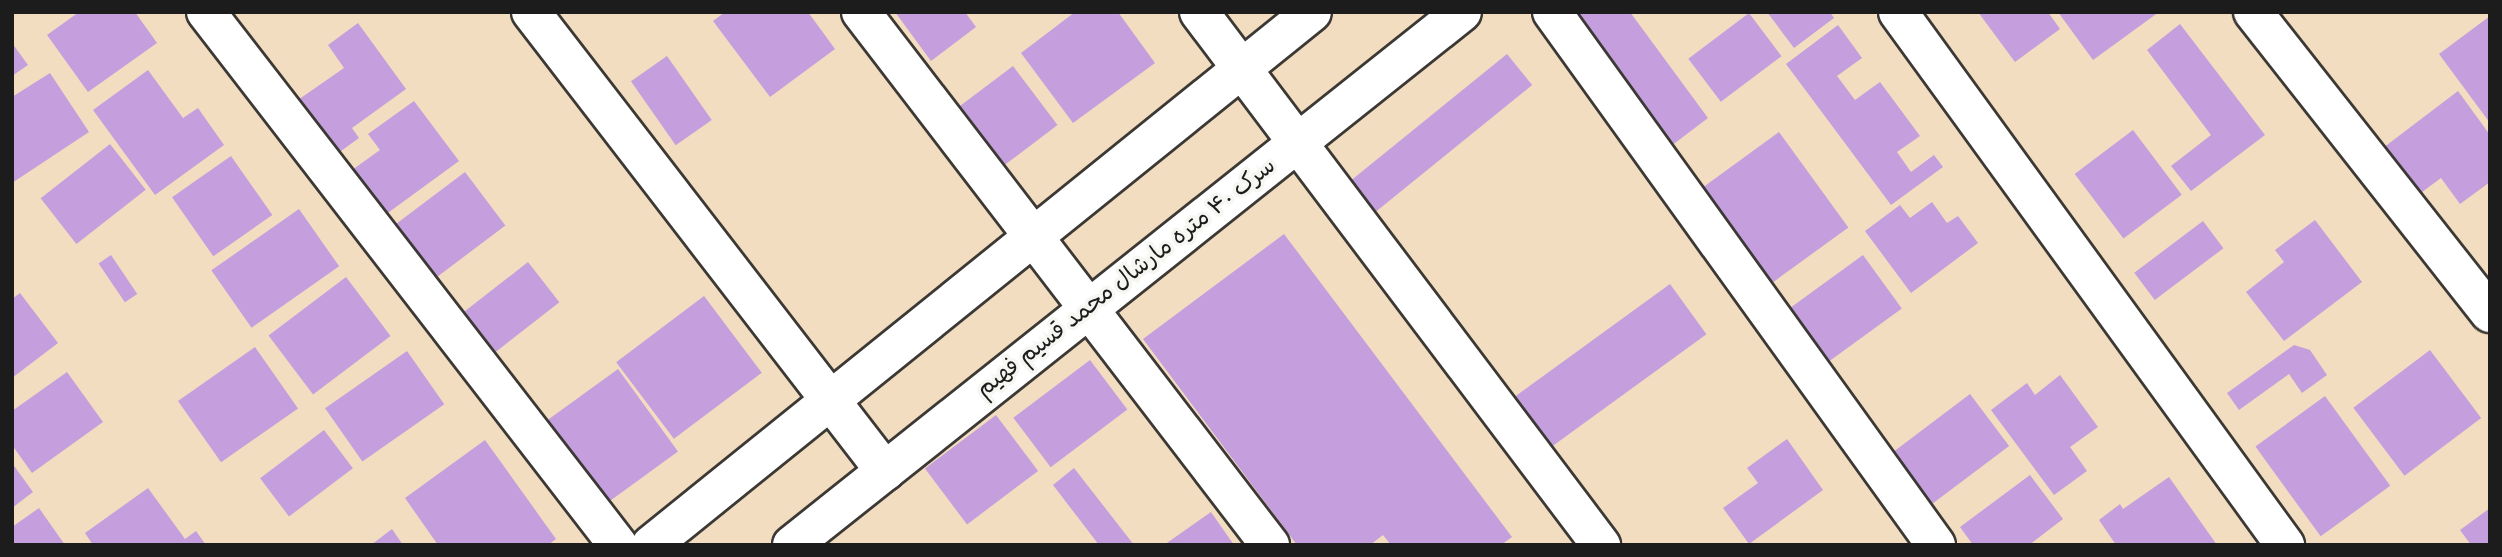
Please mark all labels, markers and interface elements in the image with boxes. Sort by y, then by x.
street label: سرک ۴۰ متره مارشال محمد قسیم فهیم [972,154,1282,404]

